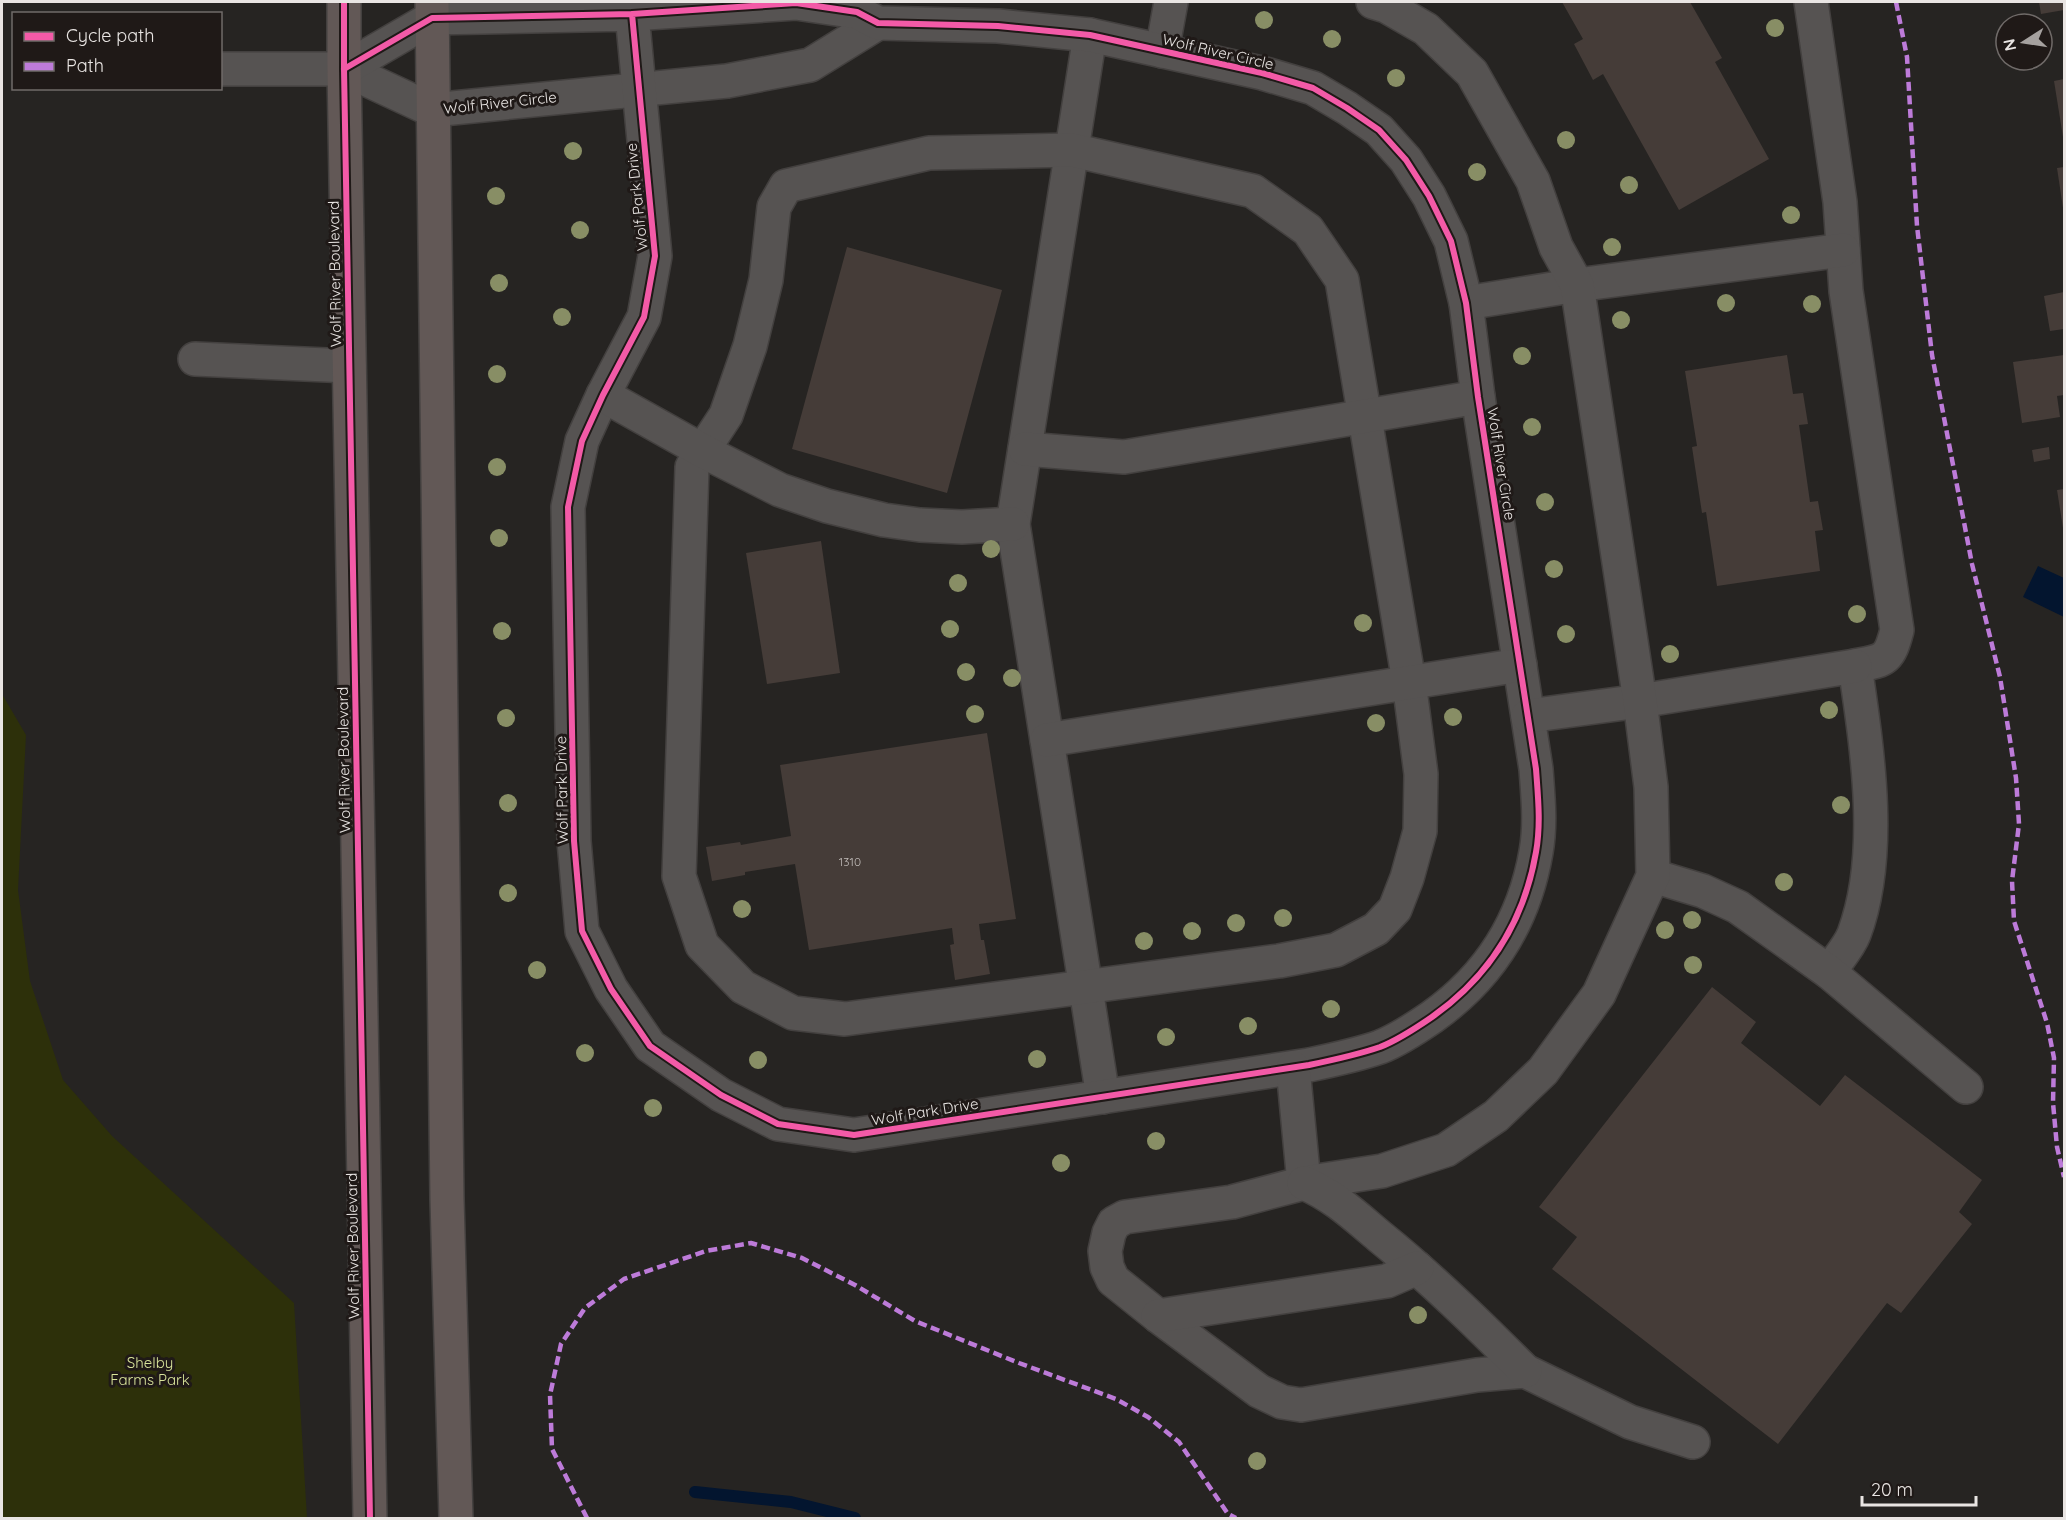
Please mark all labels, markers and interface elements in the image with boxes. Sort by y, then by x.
legend [12,12,222,90]
north arrow [1994,12,2054,72]
text: Cycle path [66,24,154,47]
street label: Wolf River Circle [1161,29,1276,74]
text: N [1998,37,2020,53]
text: Path [66,54,104,77]
street label: Wolf River Circle [442,87,557,118]
street label: Wolf Park Drive [621,142,652,252]
street label: Wolf River Boulevard [324,201,345,347]
street label: Wolf River Circle [1483,406,1520,522]
street label: Wolf River Boulevard [333,687,354,833]
street label: Wolf Park Drive [551,736,572,844]
house number: 1310 [839,854,861,869]
street label: Wolf Park Drive [870,1094,980,1129]
street label: Wolf River Boulevard [342,1173,363,1319]
park label: Shelby Farms Park [110,1353,190,1389]
scale bar [1862,1469,1976,1507]
text: 20 m [1871,1478,1913,1501]

